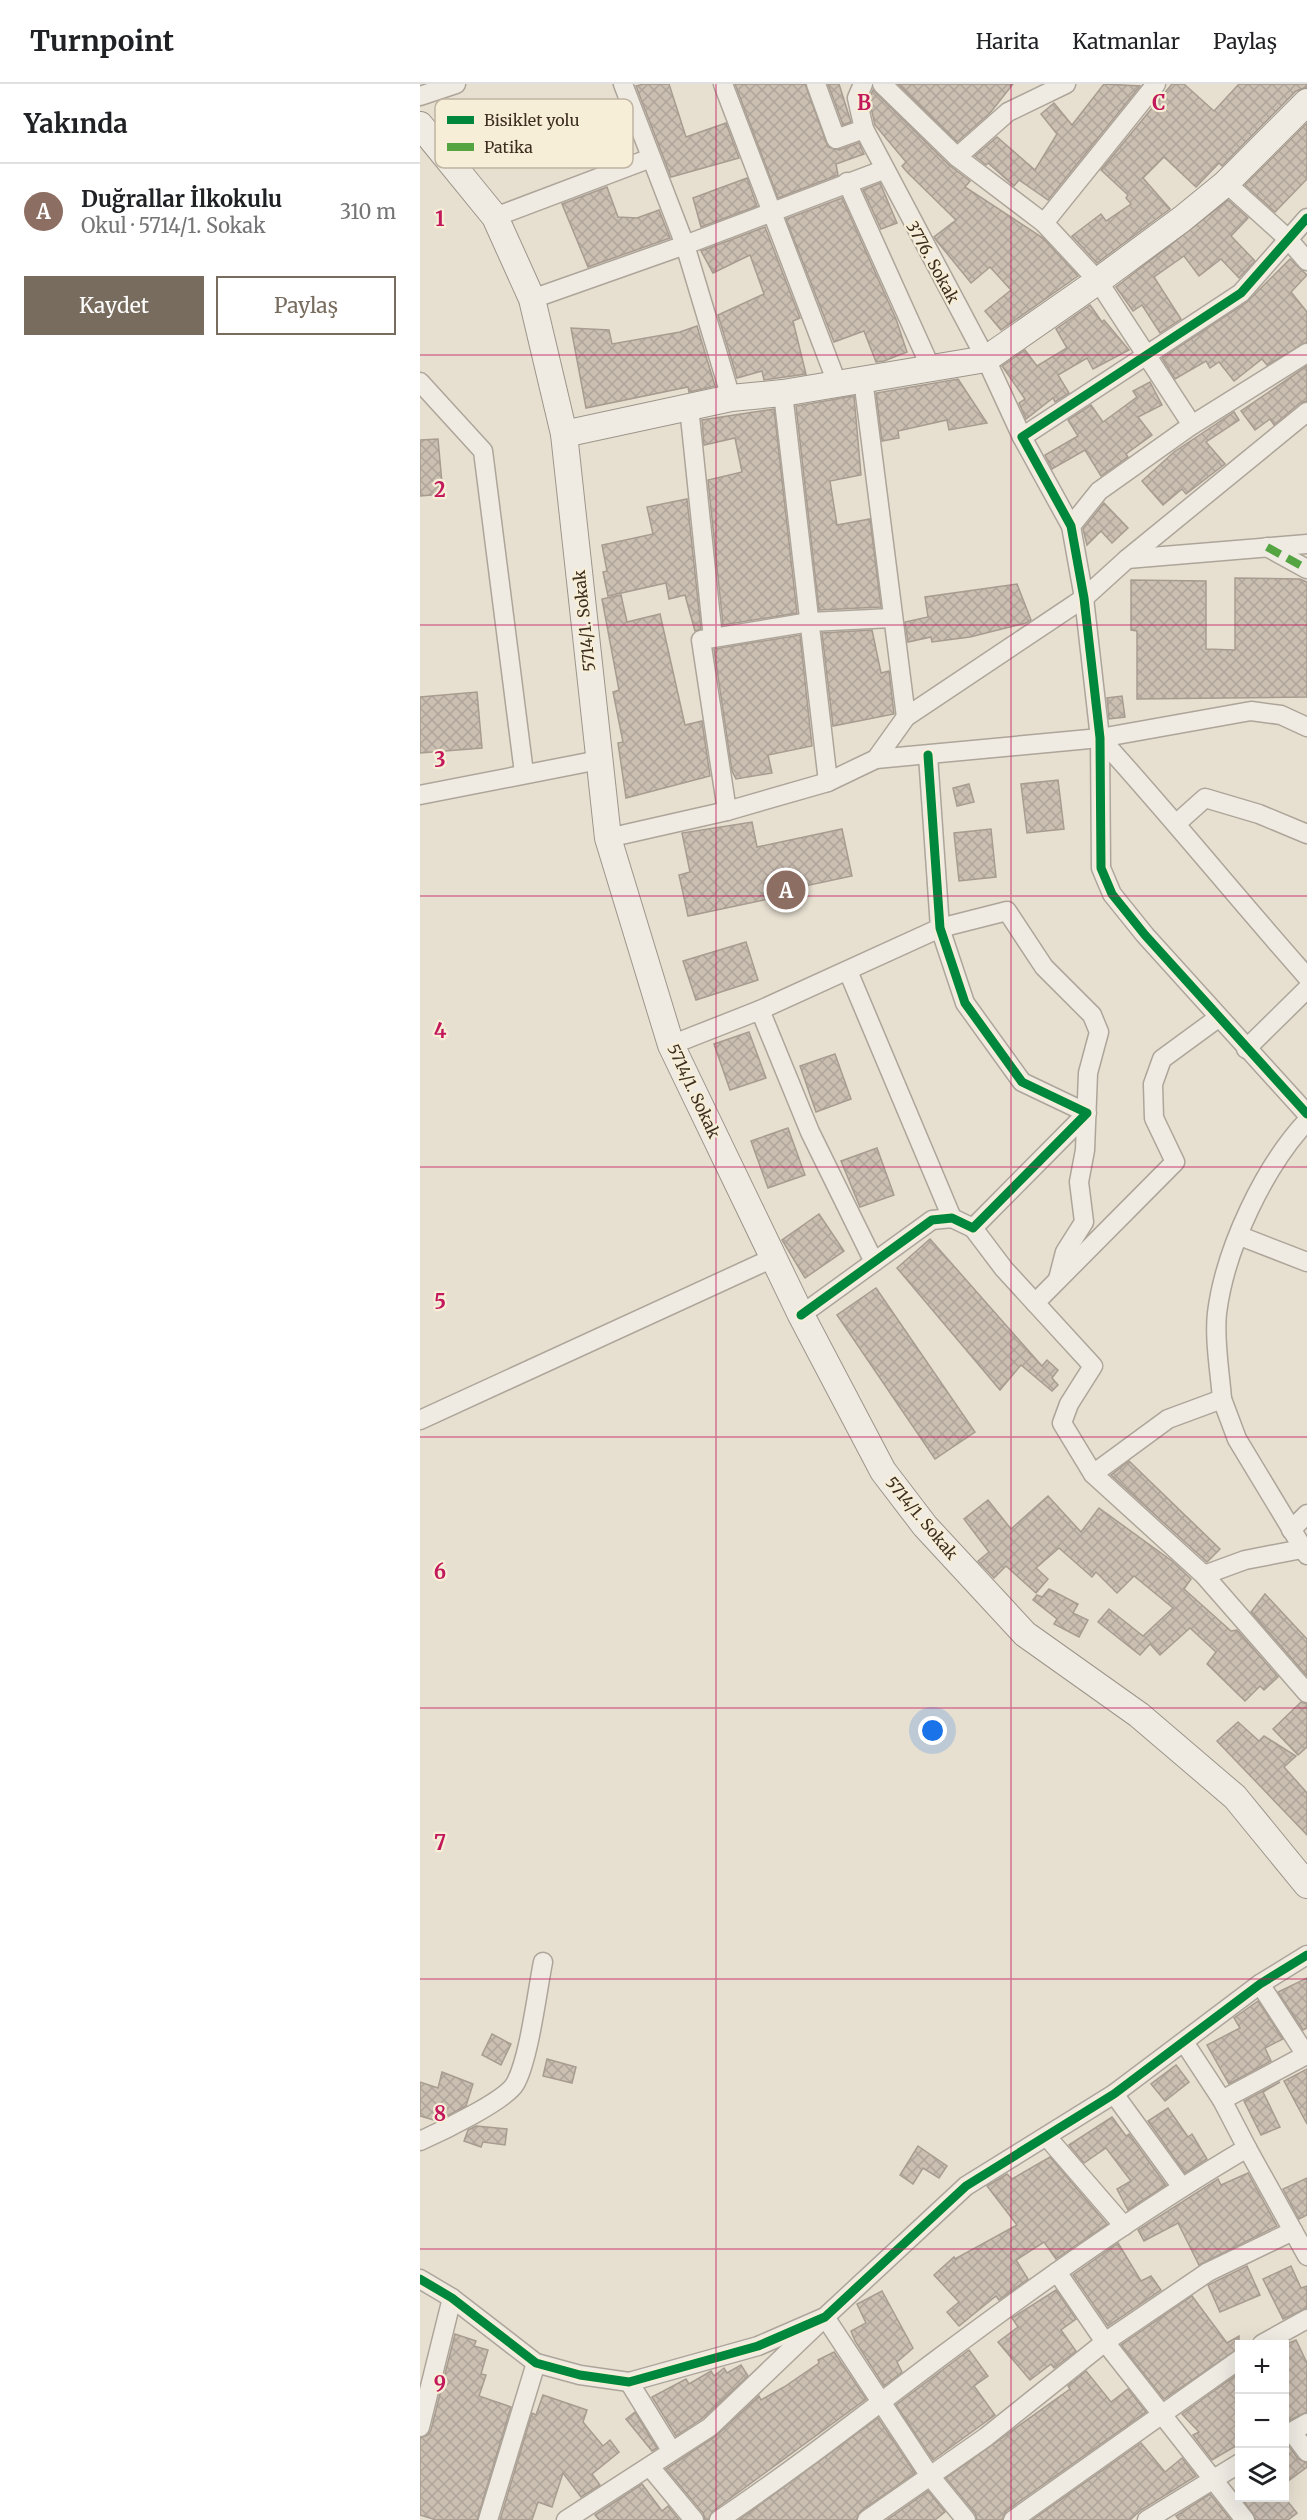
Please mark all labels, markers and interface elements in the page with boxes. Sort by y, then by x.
text: Turnpoint [30,23,174,59]
text: Harita [976,28,1039,55]
text: Katmanlar [1072,28,1180,55]
text: Paylaş [1213,28,1277,55]
text: B [857,90,871,115]
text: C [1152,90,1166,115]
legend [435,99,633,168]
text: Yakında [24,107,128,140]
text: Bisiklet yolu [484,110,579,130]
text: Patika [484,137,533,157]
text: Duğrallar İlkokulu [81,185,282,213]
text: A [36,199,51,224]
text: 310 m [340,199,396,224]
text: 1 [435,206,445,231]
text: Okul · 5714/1. Sokak [81,213,266,238]
street label: 3776. Sokak [902,217,964,307]
button: Kaydet [24,276,204,335]
button: Paylaş [216,276,396,335]
text: 2 [434,477,446,502]
street label: 5714/1. Sokak [569,568,599,673]
text: 3 [434,747,446,772]
pin: A [766,868,806,912]
text: 4 [434,1018,447,1043]
street label: 5714/1. Sokak [663,1041,725,1142]
text: 5 [434,1289,446,1314]
street label: 5714/1. Sokak [882,1473,963,1564]
text: 6 [434,1559,446,1584]
your location [918,1716,947,1745]
text: 7 [434,1830,446,1855]
text: 8 [434,2101,446,2126]
map controls [1235,2340,1289,2502]
button: + [1235,2340,1289,2394]
text: 9 [434,2371,446,2396]
button: − [1235,2394,1289,2448]
button: layers [1235,2448,1289,2502]

